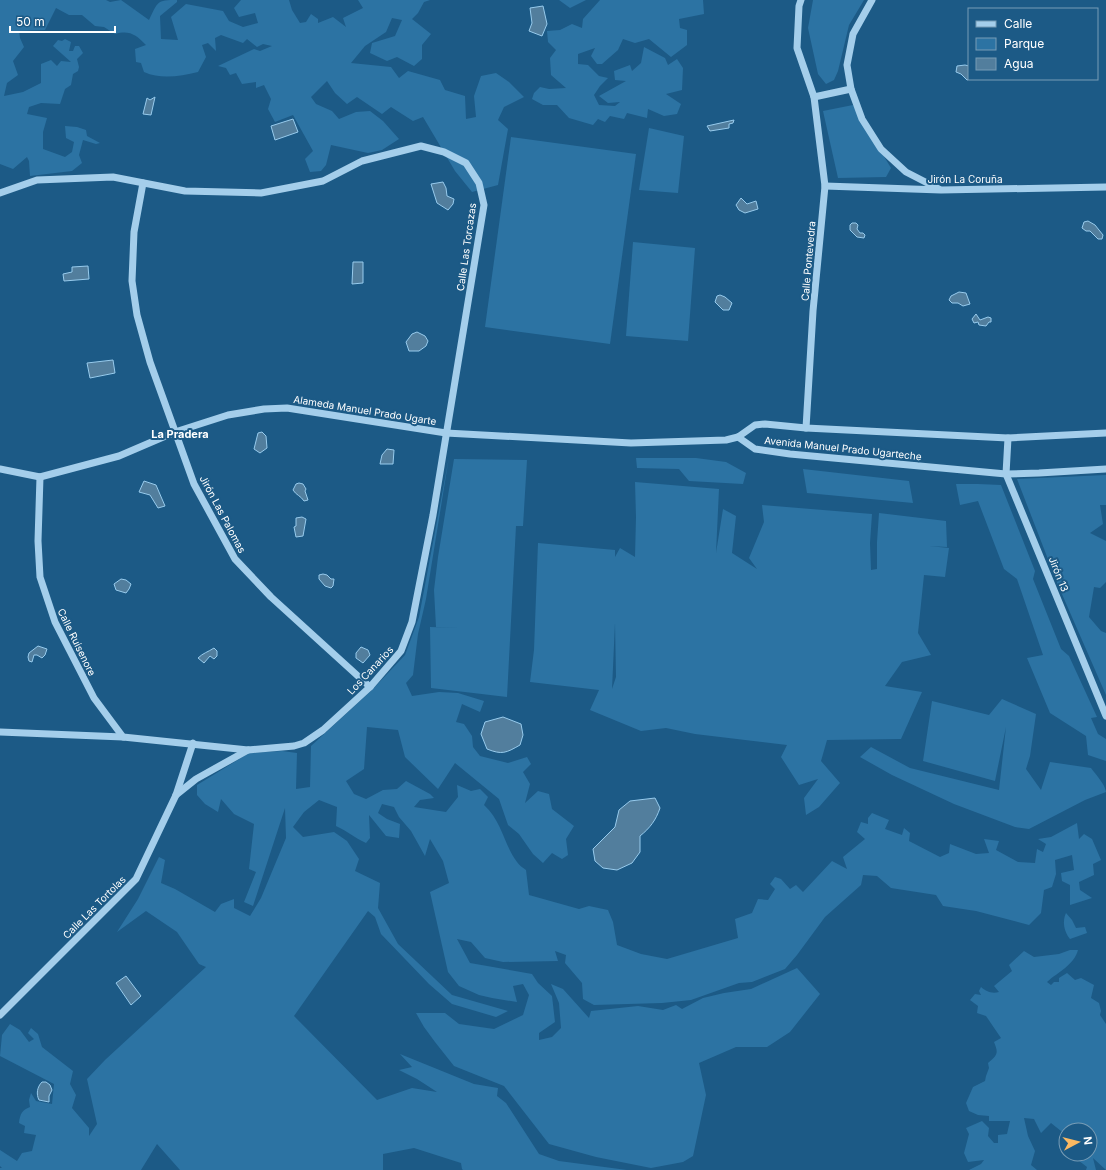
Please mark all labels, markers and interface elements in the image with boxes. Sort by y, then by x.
scale bar [10,8,115,34]
legend [968,8,1098,80]
text: 50 m [16,14,45,29]
text: Calle [1004,16,1032,31]
text: Parque [1004,36,1044,51]
text: Agua [1004,56,1033,71]
street label: Jirón La Coruña [927,173,1003,185]
street label: Calle Las Torcazas [454,202,478,292]
street label: Calle Pontevedra [799,221,817,301]
street label: Alameda Manuel Prado Ugarte [293,393,437,427]
district label: La Pradera [151,427,209,441]
street label: Avenida Manuel Prado Ugarteche [764,434,922,462]
street label: Jirón Las Palomas [198,473,248,555]
street label: Jirón 13 [1047,555,1071,593]
street label: Calle Ruisenore [55,606,99,678]
street label: Los Canarios [345,643,395,697]
street label: Calle Las Tortolas [60,873,128,941]
north arrow [1058,1122,1098,1162]
text: N [1080,1136,1095,1146]

